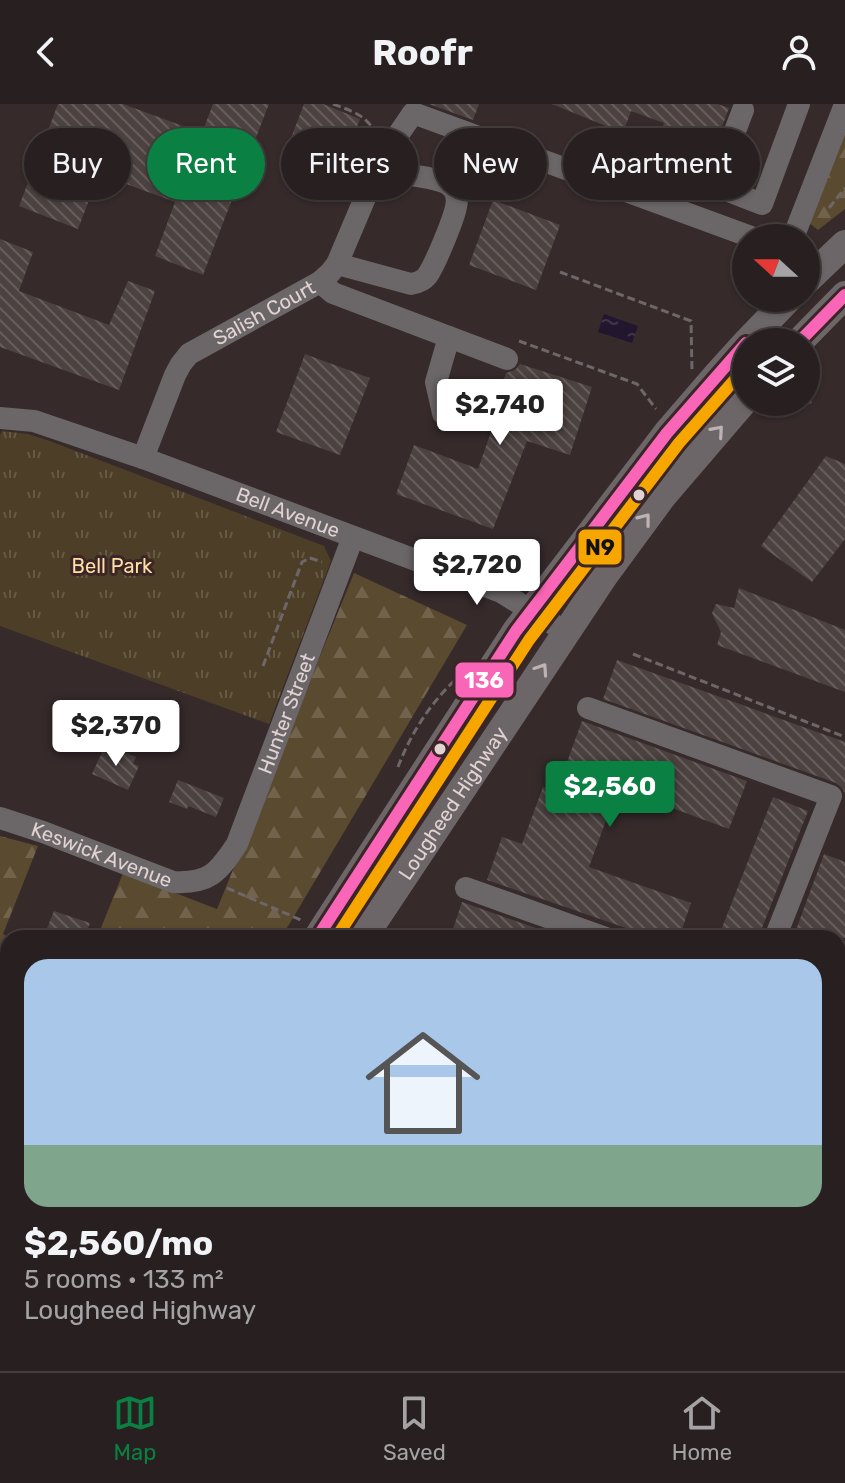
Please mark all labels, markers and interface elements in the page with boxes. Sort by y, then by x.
icon: back [24,30,68,74]
icon: person [777,30,821,74]
text: Roofr [372,31,473,74]
chip: Buy [24,128,131,200]
chip: Rent [147,128,265,200]
chip: Filters [281,128,418,200]
chip: New [434,128,547,200]
chip: Apartment [563,128,760,200]
north arrow [732,224,820,312]
map controls [732,224,820,416]
street label: Salish Court [209,275,319,350]
button: layers [732,328,820,416]
pin: $2,740 [435,379,565,447]
text: $2,740 [455,389,545,420]
one-way arrow [708,426,722,441]
street label: Bell Avenue [233,482,343,543]
unlabelled marker [631,487,647,503]
one-way arrow [636,513,650,528]
line badge: N9 [577,528,623,566]
text: N9 [585,534,615,561]
pin: $2,720 [412,539,542,607]
text: $2,720 [432,549,522,580]
park label: Bell Park [72,554,153,578]
street label: Hunter Street [253,650,320,777]
line badge: 136 [454,661,515,699]
one-way arrow [532,663,547,678]
text: 136 [464,667,504,694]
pin: $2,370 [51,700,181,768]
text: $2,370 [70,710,162,741]
street label: Lougheed Highway [393,722,512,884]
unlabelled marker [432,741,448,757]
pin: $2,560 [545,761,675,829]
text: $2,560 [564,771,656,802]
street label: Keswick Avenue [28,817,175,892]
icon: home [351,1011,495,1155]
text: $2,560/mo [24,1223,213,1264]
text: 5 rooms · 133 m² [24,1264,224,1295]
text: Lougheed Highway [24,1295,256,1326]
tab: Map [113,1391,157,1466]
tab: Saved [383,1391,446,1466]
tab: Home [672,1391,732,1466]

